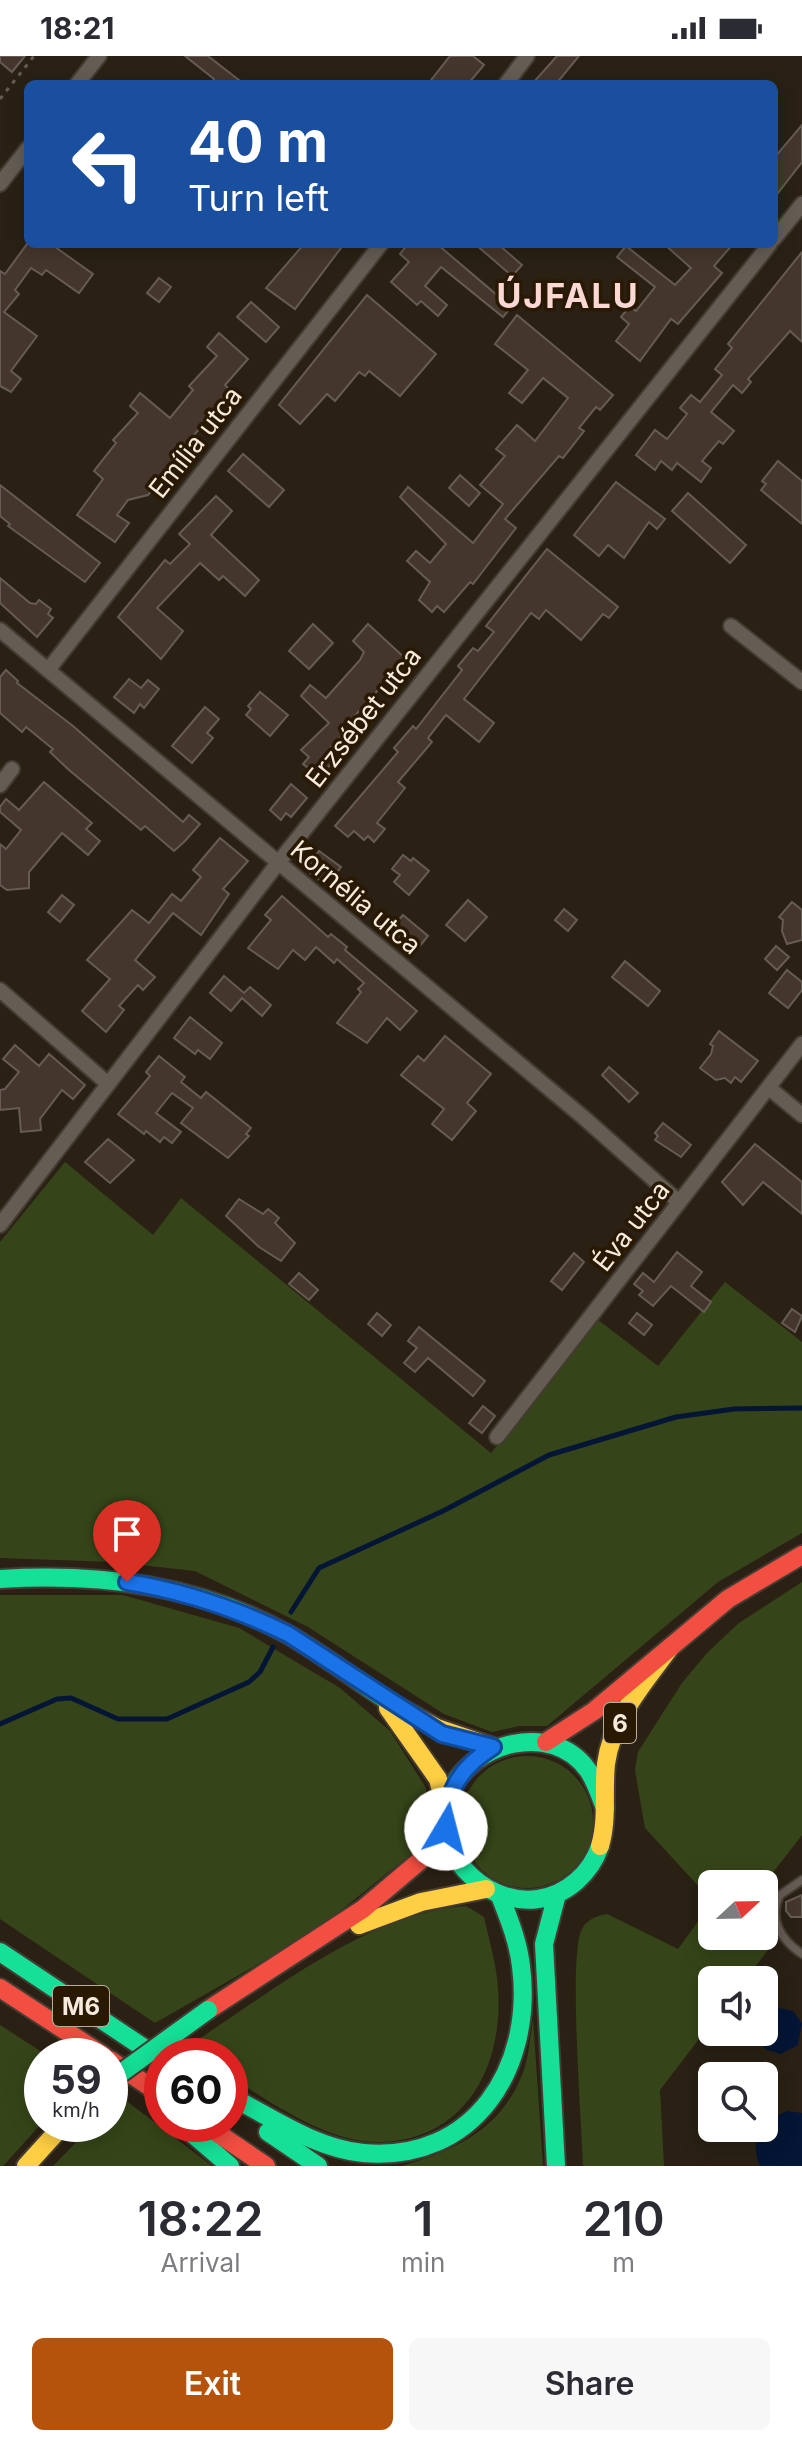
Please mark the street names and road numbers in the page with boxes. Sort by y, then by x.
street label: Emília utca [142,380,248,504]
street label: Erzsébet utca [299,641,427,793]
street label: Kornélia utca [285,834,427,960]
street label: Éva utca [586,1175,676,1277]
road number: 6 [604,1703,636,1743]
road number: M6 [53,1986,109,2026]

